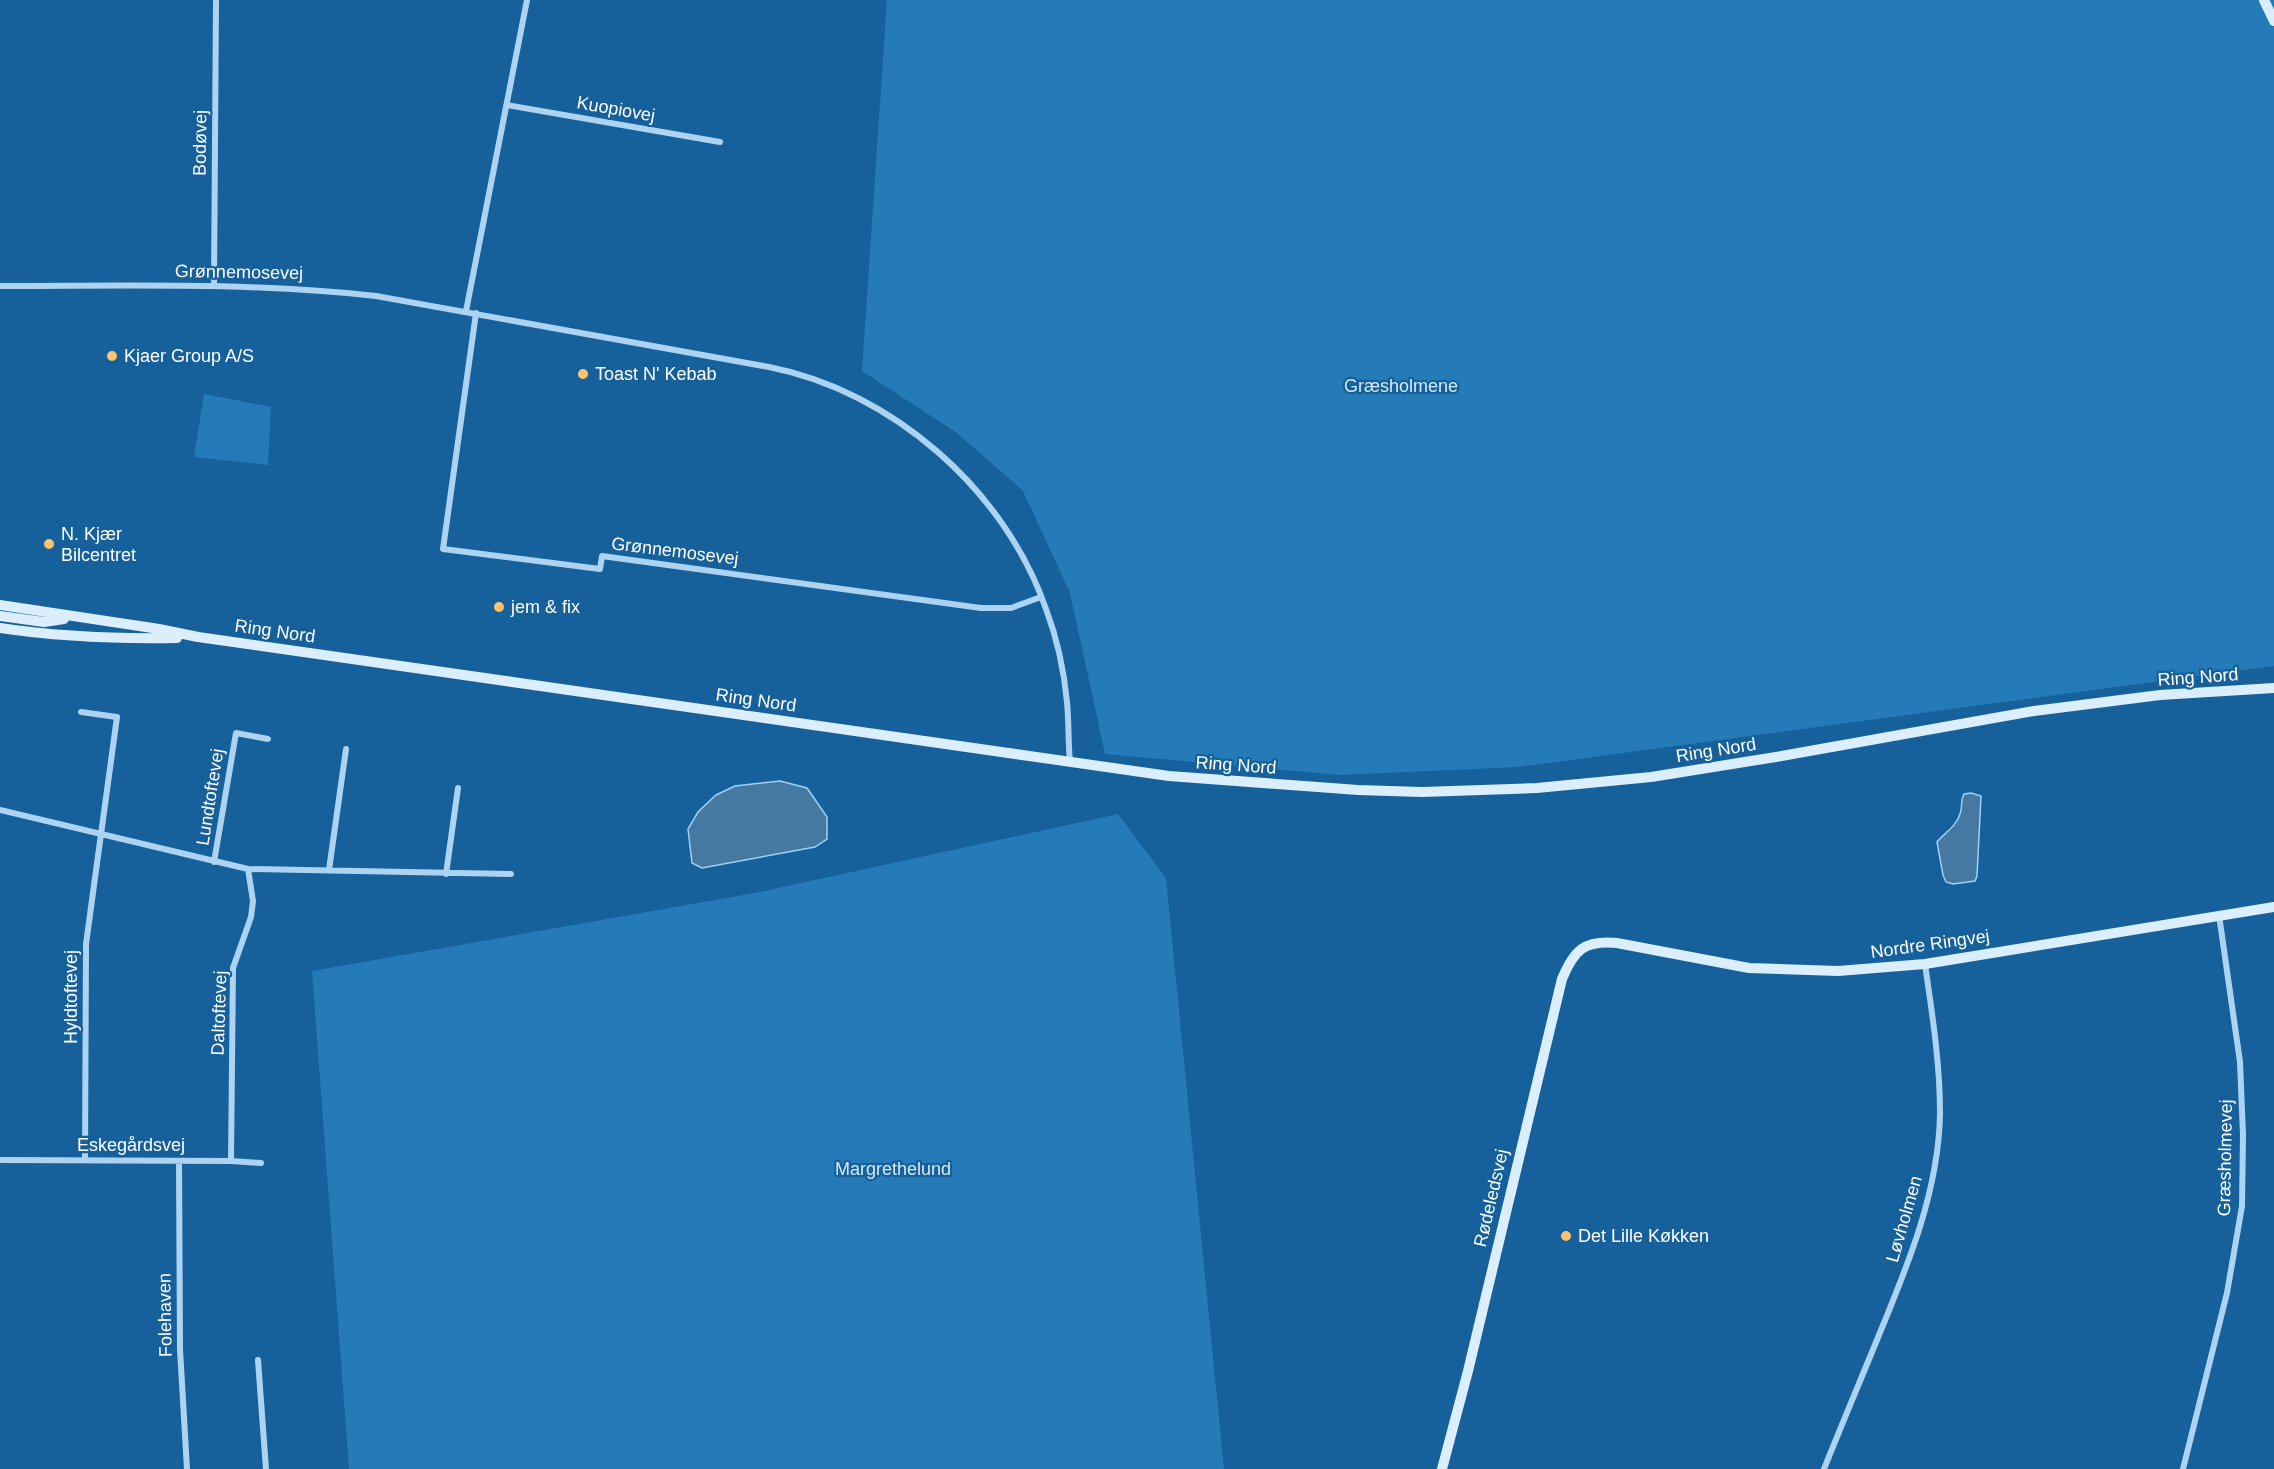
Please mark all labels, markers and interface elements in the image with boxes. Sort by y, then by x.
street label: Kuopiovej [575,92,657,126]
street label: Bodøvej [189,110,211,176]
street label: Grønnemosevej [175,261,303,283]
place label: Kjaer Group A/S [124,346,254,366]
marker: Kjaer Group A/S [105,349,119,363]
place label: Toast N' Kebab [595,364,717,384]
marker: Toast N' Kebab [576,367,590,381]
park label: Græsholmene [1344,376,1458,396]
place label: N. Kjær Bilcentret [61,524,136,565]
street label: Grønnemosevej [610,533,740,569]
marker: N. Kjær Bilcentret [42,537,56,551]
place label: jem & fix [510,597,580,617]
marker: jem & fix [492,600,506,614]
street label: Ring Nord [233,615,317,647]
street label: Ring Nord [2157,664,2239,690]
street label: Ring Nord [714,684,798,716]
street label: Ring Nord [1674,734,1758,766]
street label: Lundtoftevej [192,747,228,847]
street label: Ring Nord [1195,752,1277,778]
street label: Nordre Ringvej [1869,926,1991,962]
street label: Hyldtoftevej [61,950,81,1044]
street label: Daltoftevej [208,970,230,1056]
street label: Græsholmevej [2214,1099,2236,1217]
street label: Eskegårdsvej [77,1135,185,1155]
street label: Rødeledsvej [1470,1147,1512,1249]
park label: Margrethelund [835,1159,951,1179]
street label: Løvholmen [1882,1173,1926,1265]
place label: Det Lille Køkken [1578,1226,1709,1246]
marker: Det Lille Køkken [1559,1229,1573,1243]
street label: Folehaven [154,1273,176,1357]

